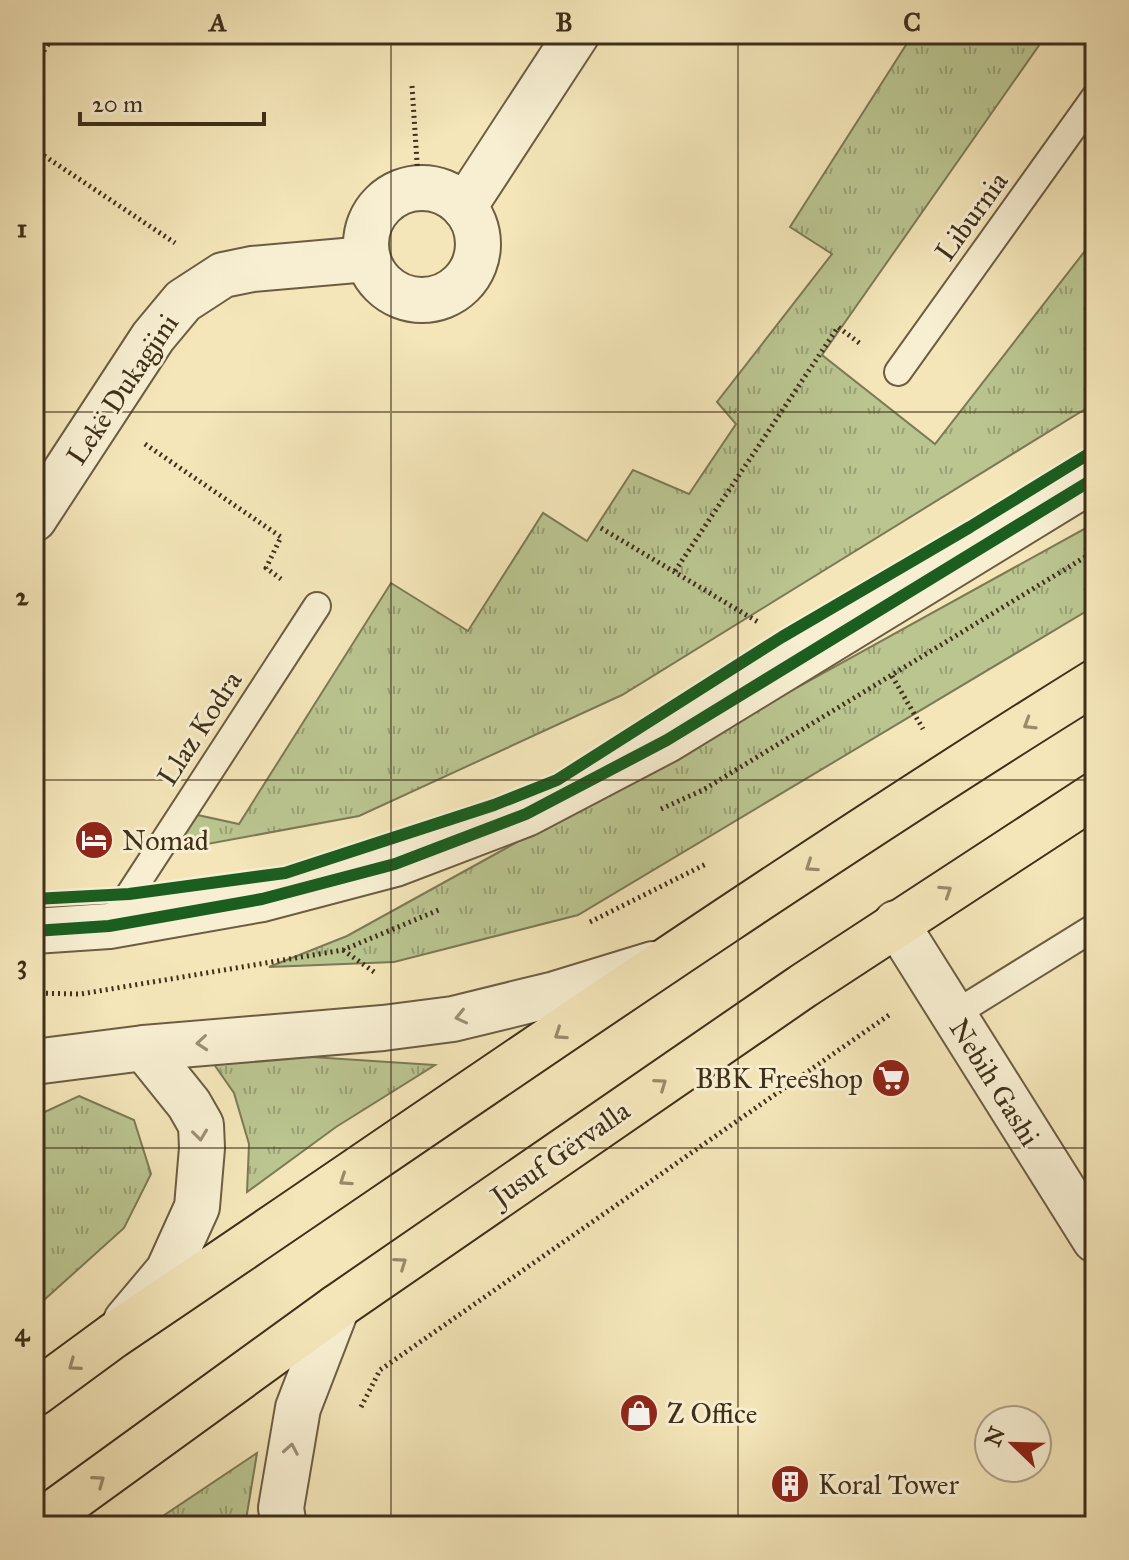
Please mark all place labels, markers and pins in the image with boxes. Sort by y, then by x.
hotel icon: Nomad [73,819,115,861]
place label: Nomad [122,823,209,858]
supermarket icon: BBK Freeshop [870,1057,912,1099]
place label: BBK Freeshop [695,1061,863,1096]
shop icon: Z Office [618,1392,660,1434]
place label: Z Office [667,1396,758,1431]
building icon: Koral Tower [769,1463,811,1505]
place label: Koral Tower [818,1467,959,1502]

